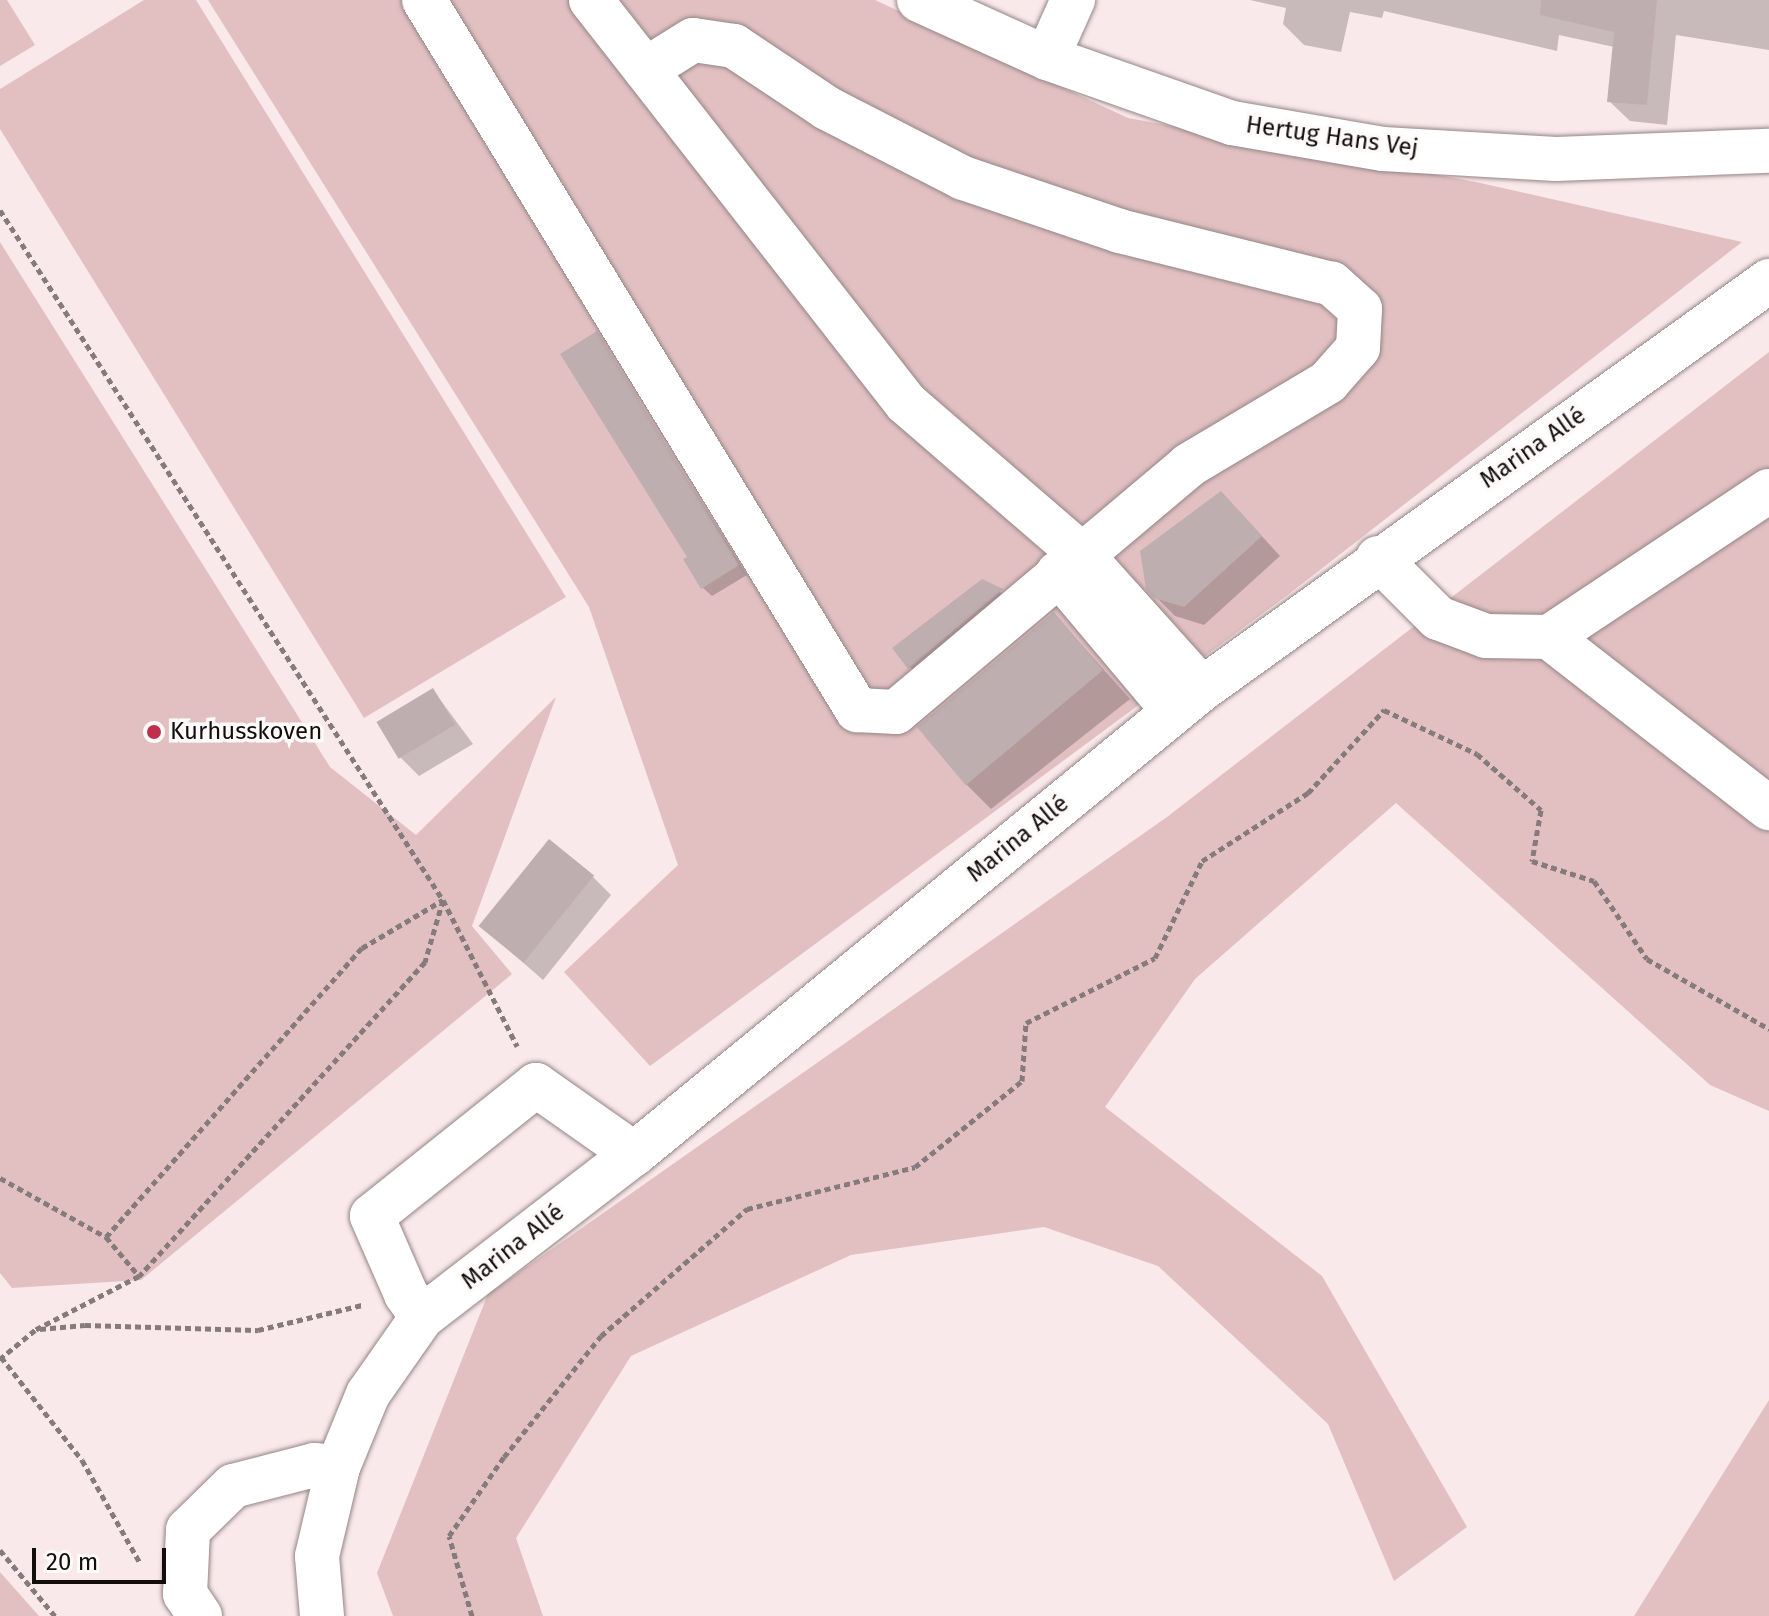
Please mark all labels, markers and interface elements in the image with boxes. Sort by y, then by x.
street label: Hertug Hans Vej [1244,111,1420,163]
street label: Marina Allé [1475,401,1591,495]
place label: Kurhusskoven [170,718,322,746]
marker: Kurhusskoven [145,723,163,741]
street label: Marina Allé [962,789,1074,889]
street label: Marina Allé [456,1198,570,1296]
scale bar [36,1532,170,1582]
text: 20 m [46,1548,98,1576]

